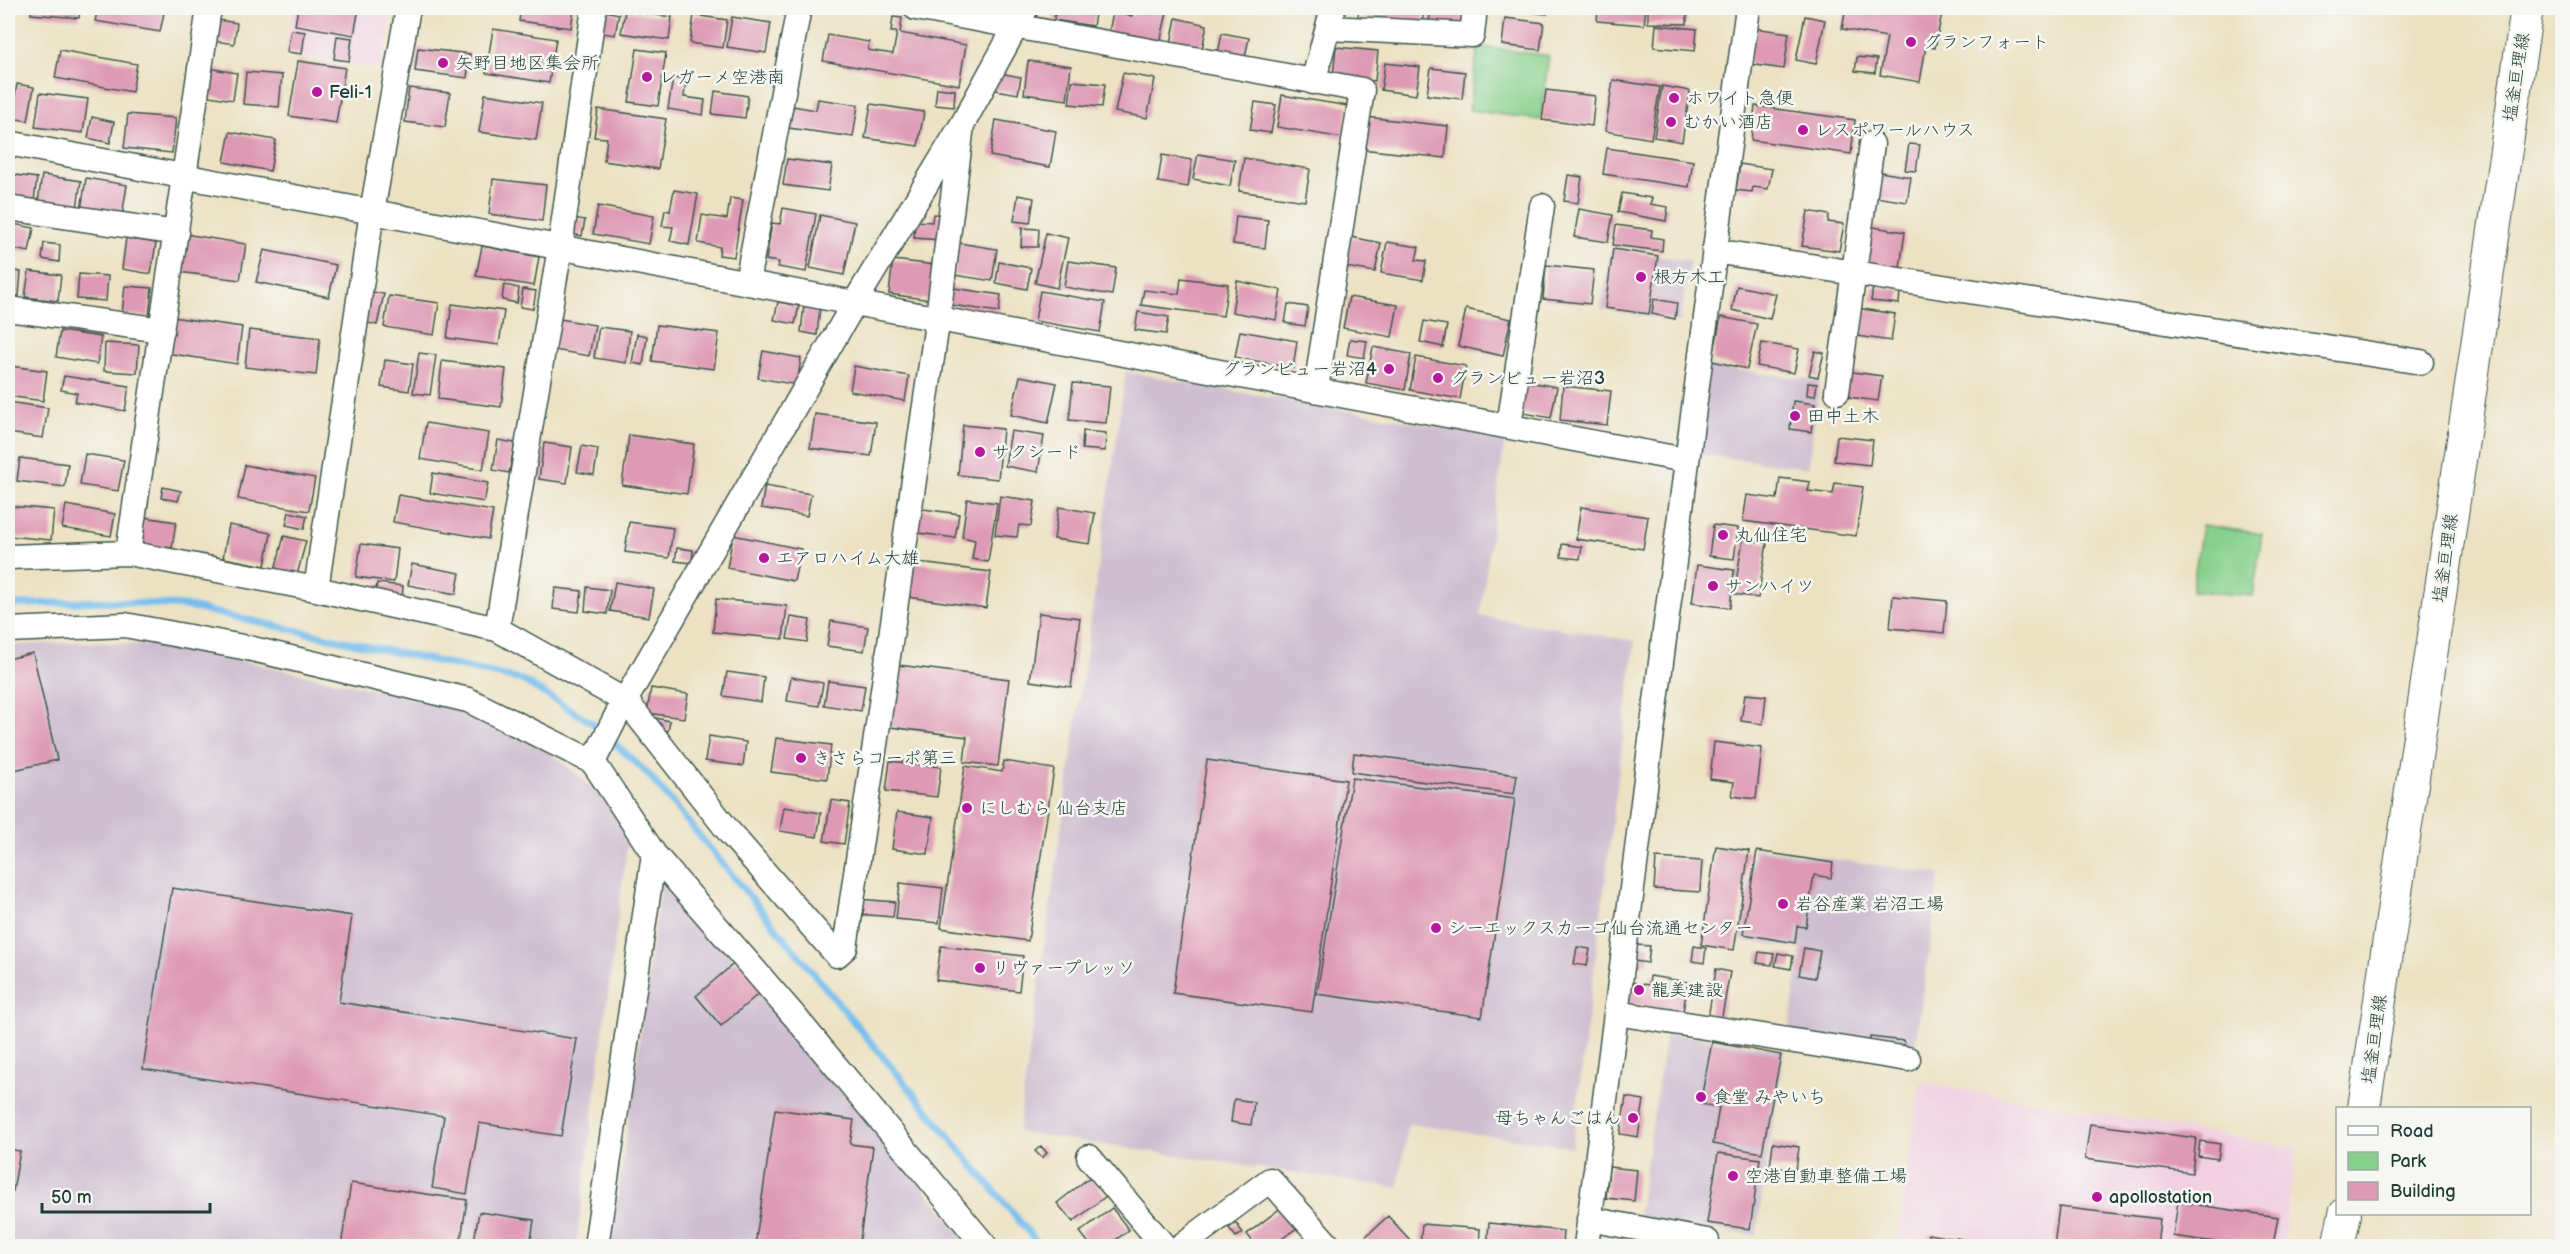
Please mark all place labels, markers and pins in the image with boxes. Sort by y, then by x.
place label: グランフォート [1923,32,2049,53]
marker: グランフォート [1904,35,1918,49]
place label: 矢野目地区集会所 [455,53,599,74]
marker: 矢野目地区集会所 [436,56,450,70]
place label: レガーメ空港南 [659,67,785,88]
marker: レガーメ空港南 [640,70,654,84]
place label: Feli-1 [329,82,372,103]
marker: Feli-1 [310,85,324,99]
place label: ホワイト急便 [1686,88,1794,109]
marker: ホワイト急便 [1667,91,1681,105]
place label: むかい酒店 [1683,112,1773,133]
marker: むかい酒店 [1664,115,1678,129]
place label: レスポワールハウス [1815,120,1975,141]
marker: レスポワールハウス [1796,123,1810,137]
place label: 根方木工 [1653,267,1725,288]
marker: 根方木工 [1634,270,1648,284]
place label: グランビュー岩沼4 [1222,359,1377,380]
marker: グランビュー岩沼4 [1382,362,1396,376]
place label: グランビュー岩沼3 [1450,368,1605,389]
marker: グランビュー岩沼3 [1431,371,1445,385]
place label: 田中土木 [1807,406,1879,427]
marker: 田中土木 [1788,409,1802,423]
place label: サクシード [992,442,1081,463]
marker: サクシード [973,445,987,459]
place label: 丸仙住宅 [1735,525,1807,546]
marker: 丸仙住宅 [1716,528,1730,542]
place label: エアロハイム大雄 [776,548,919,569]
marker: エアロハイム大雄 [757,551,771,565]
place label: サンハイツ [1725,576,1814,597]
marker: サンハイツ [1706,579,1720,593]
place label: きさらコーポ第三 [813,748,957,769]
marker: きさらコーポ第三 [794,751,808,765]
place label: にしむら 仙台支店 [979,798,1128,819]
marker: にしむら 仙台支店 [960,801,974,815]
place label: 岩谷産業 岩沼工場 [1795,894,1944,915]
marker: 岩谷産業 岩沼工場 [1776,897,1790,911]
place label: シーエックスカーゴ仙台流通センター [1448,918,1753,939]
marker: シーエックスカーゴ仙台流通センター [1429,921,1443,935]
place label: リヴァープレッソ [992,958,1135,979]
marker: リヴァープレッソ [973,961,987,975]
place label: 龍美建設 [1651,980,1723,1001]
marker: 龍美建設 [1632,983,1646,997]
place label: 食堂 みやいち [1713,1087,1826,1108]
marker: 食堂 みやいち [1694,1090,1708,1104]
place label: 母ちゃんごはん [1495,1108,1621,1129]
marker: 母ちゃんごはん [1626,1111,1640,1125]
place label: 空港自動車整備工場 [1745,1166,1907,1187]
marker: 空港自動車整備工場 [1726,1169,1740,1183]
place label: apollostation [2109,1187,2212,1208]
marker: apollostation [2090,1190,2104,1204]

